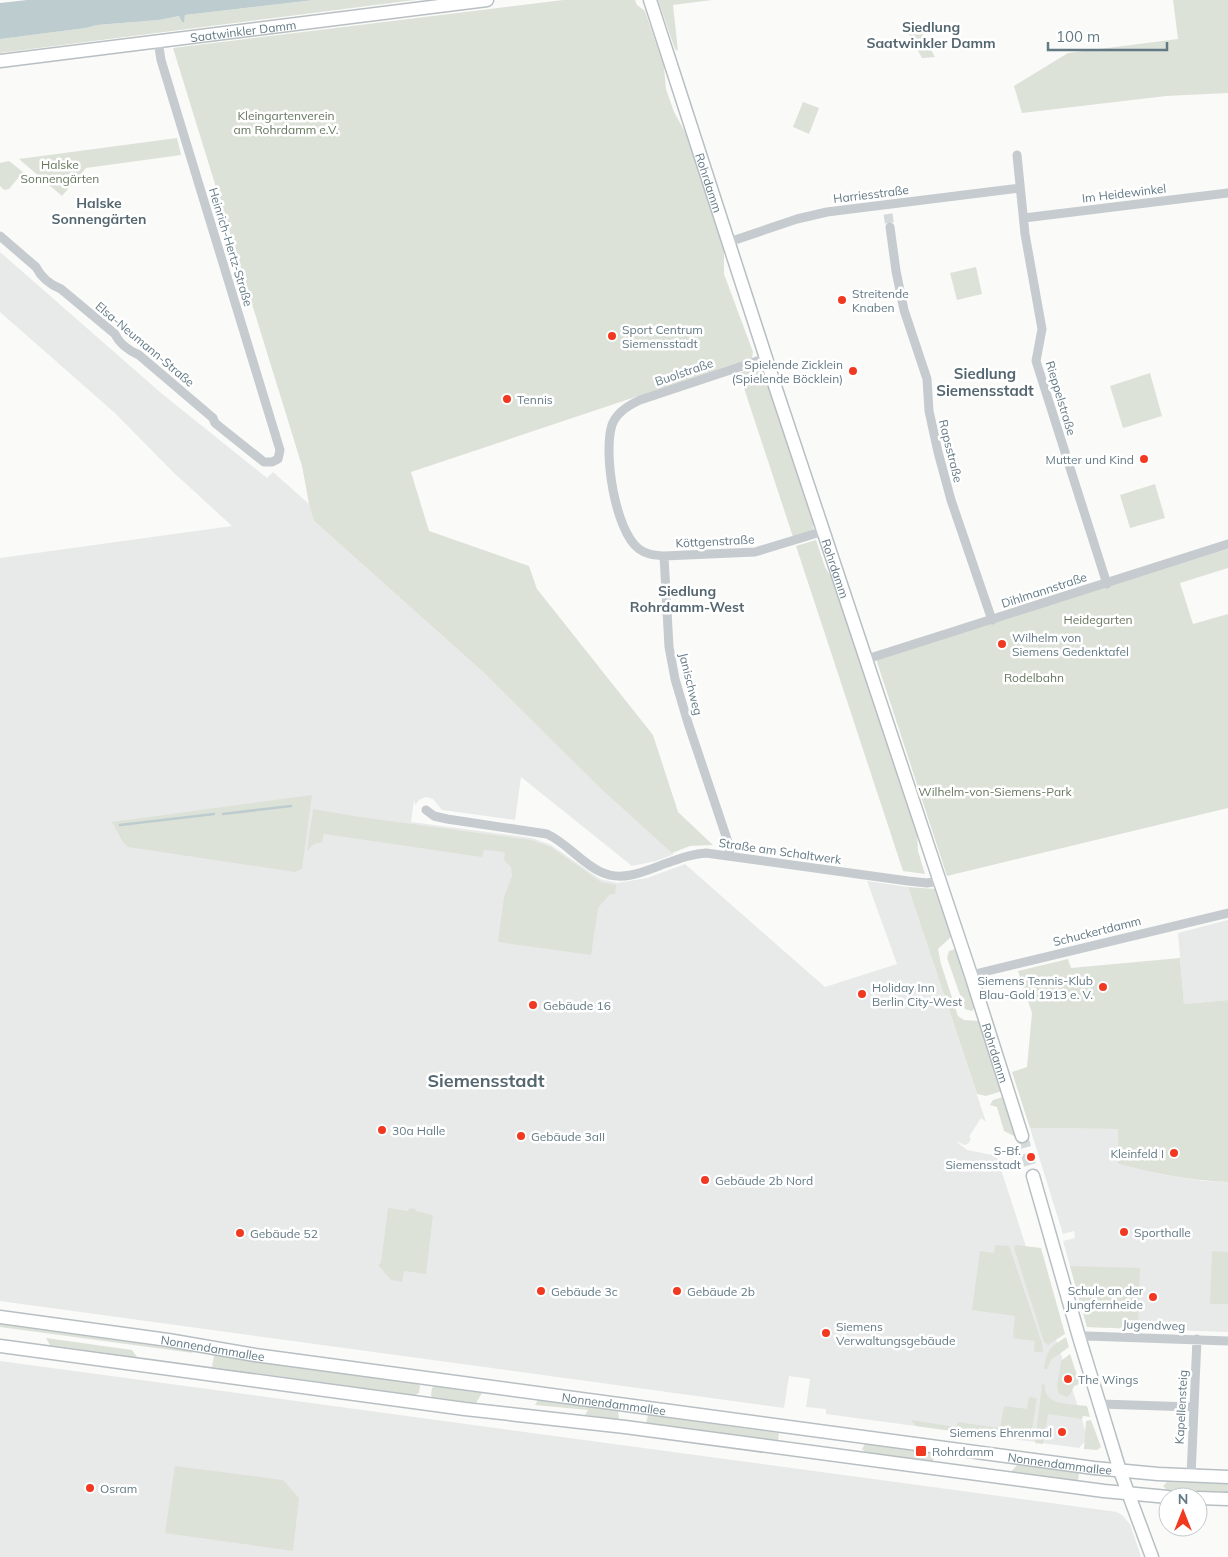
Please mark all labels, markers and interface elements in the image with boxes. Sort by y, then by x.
street label: Saatwinkler Damm [189,16,297,45]
district label: Siedlung Saatwinkler Damm [866,18,996,52]
scale bar [1048,20,1167,52]
text: 100 m [1056,27,1100,46]
park label: Kleingartenverein am Rohrdamm e.V. [234,108,338,137]
street label: Rohrdamm [693,151,726,214]
park label: Halske Sonnengärten [21,157,99,186]
street label: Im Heidewinkel [1081,180,1167,206]
street label: Harriesstraße [832,182,910,206]
street label: Heinrich-Hertz-Straße [206,186,256,308]
district label: Halske Sonnengärten [52,194,146,228]
place label: Streitende Knaben [852,286,909,315]
marker: Streitende Knaben [836,294,848,306]
street label: Elsa-Neumann-Straße [92,298,198,390]
place label: Sport Centrum Siemensstadt [622,322,703,351]
marker: Sport Centrum Siemensstadt [606,330,618,342]
street label: Buolstraße [653,355,715,389]
place label: Spielende Zicklein (Spielende Böcklein) [732,357,843,386]
street label: Rieppelstraße [1043,359,1079,437]
district label: Siedlung Siemensstadt [936,364,1034,400]
marker: Spielende Zicklein (Spielende Böcklein) [847,365,859,377]
place label: Tennis [517,392,553,407]
marker: Tennis [501,393,513,405]
street label: Rapsstraße [936,418,966,484]
place label: Mutter und Kind [1046,452,1134,467]
marker: Mutter und Kind [1138,453,1150,465]
street label: Köttgenstraße [675,531,755,551]
street label: Rohrdamm [819,537,853,600]
street label: Dihlmannstraße [999,569,1089,611]
district label: Siedlung Rohrdamm-West [630,582,745,616]
park label: Heidegarten [1063,612,1133,627]
place label: Wilhelm von Siemens Gedenktafel [1012,630,1129,659]
marker: Wilhelm von Siemens Gedenktafel [996,638,1008,650]
street label: Janischweg [676,651,706,717]
park label: Rodelbahn [1004,670,1064,685]
park label: Wilhelm-von-Siemens-Park [918,784,1072,799]
street label: Straße am Schaltwerk [718,835,843,867]
street label: Schuckertdamm [1051,913,1143,949]
place label: Siemens Tennis-Klub Blau-Gold 1913 e. V. [978,973,1093,1002]
place label: Holiday Inn Berlin City-West [872,980,962,1009]
marker: Siemens Tennis-Klub Blau-Gold 1913 e. V. [1097,981,1109,993]
marker: Holiday Inn Berlin City-West [856,988,868,1000]
place label: Gebäude 16 [543,998,611,1013]
marker: Gebäude 16 [527,999,539,1011]
street label: Rohrdamm [979,1021,1012,1084]
district label: Siemensstadt [428,1069,545,1092]
place label: 30a Halle [392,1123,445,1138]
marker: 30a Halle [376,1124,388,1136]
place label: Gebäude 3aII [531,1129,605,1144]
marker: Gebäude 3aII [515,1130,527,1142]
place label: S-Bf. Siemensstadt [945,1143,1021,1172]
place label: Kleinfeld I [1110,1146,1164,1161]
marker: Kleinfeld I [1168,1147,1180,1159]
marker: S-Bf. Siemensstadt [1025,1151,1037,1163]
place label: Gebäude 2b Nord [715,1173,813,1188]
marker: Gebäude 2b Nord [699,1174,711,1186]
place label: Sporthalle [1134,1225,1191,1240]
place label: Gebäude 52 [250,1226,318,1241]
marker: Sporthalle [1118,1226,1130,1238]
marker: Gebäude 52 [234,1227,246,1239]
place label: Schule an der Jungfernheide [1066,1283,1144,1312]
place label: Gebäude 3c [551,1284,618,1299]
place label: Gebäude 2b [687,1284,755,1299]
marker: Gebäude 3c [535,1285,547,1297]
marker: Gebäude 2b [671,1285,683,1297]
marker: Schule an der Jungfernheide [1147,1291,1159,1303]
street label: Jugendweg [1122,1316,1186,1334]
place label: Siemens Verwaltungsgebäude [836,1319,955,1348]
marker: Siemens Verwaltungsgebäude [820,1327,832,1339]
street label: Nonnendammallee [160,1332,266,1364]
street label: Kapellensteig [1172,1369,1190,1445]
place label: The Wings [1078,1372,1138,1387]
marker: The Wings [1062,1373,1074,1385]
street label: Nonnendammallee [561,1389,667,1418]
place label: Siemens Ehrenmal [949,1425,1052,1440]
marker: Siemens Ehrenmal [1056,1426,1068,1438]
marker: Rohrdamm [914,1444,928,1458]
place label: Rohrdamm [932,1444,994,1459]
street label: Nonnendammallee [1007,1449,1113,1477]
place label: Osram [100,1481,137,1496]
marker: Osram [84,1482,96,1494]
north arrow [1158,1487,1208,1537]
text: N [1178,1490,1188,1508]

